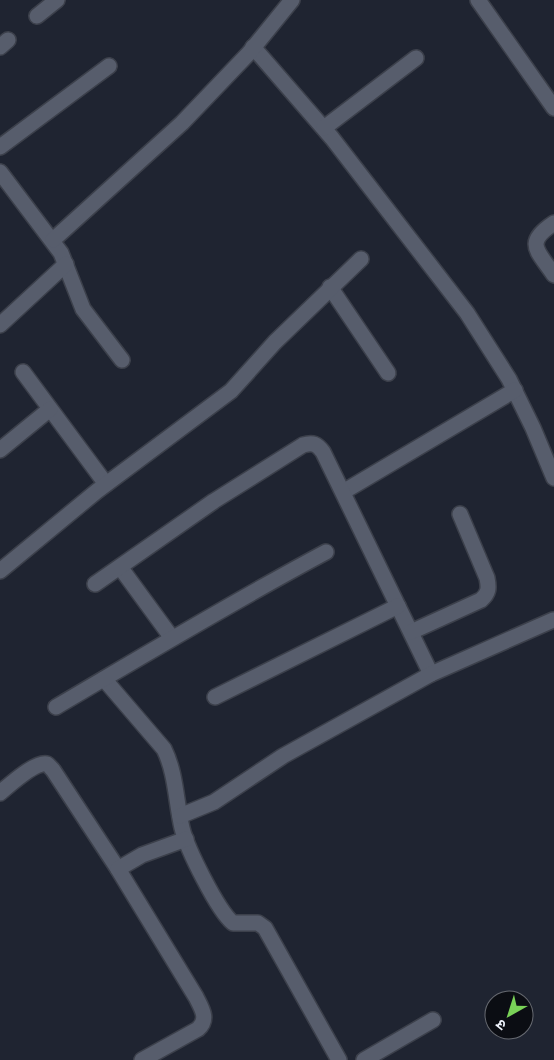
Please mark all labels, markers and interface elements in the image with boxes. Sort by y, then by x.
north arrow [484,990,534,1040]
text: उ [491,1015,510,1035]

